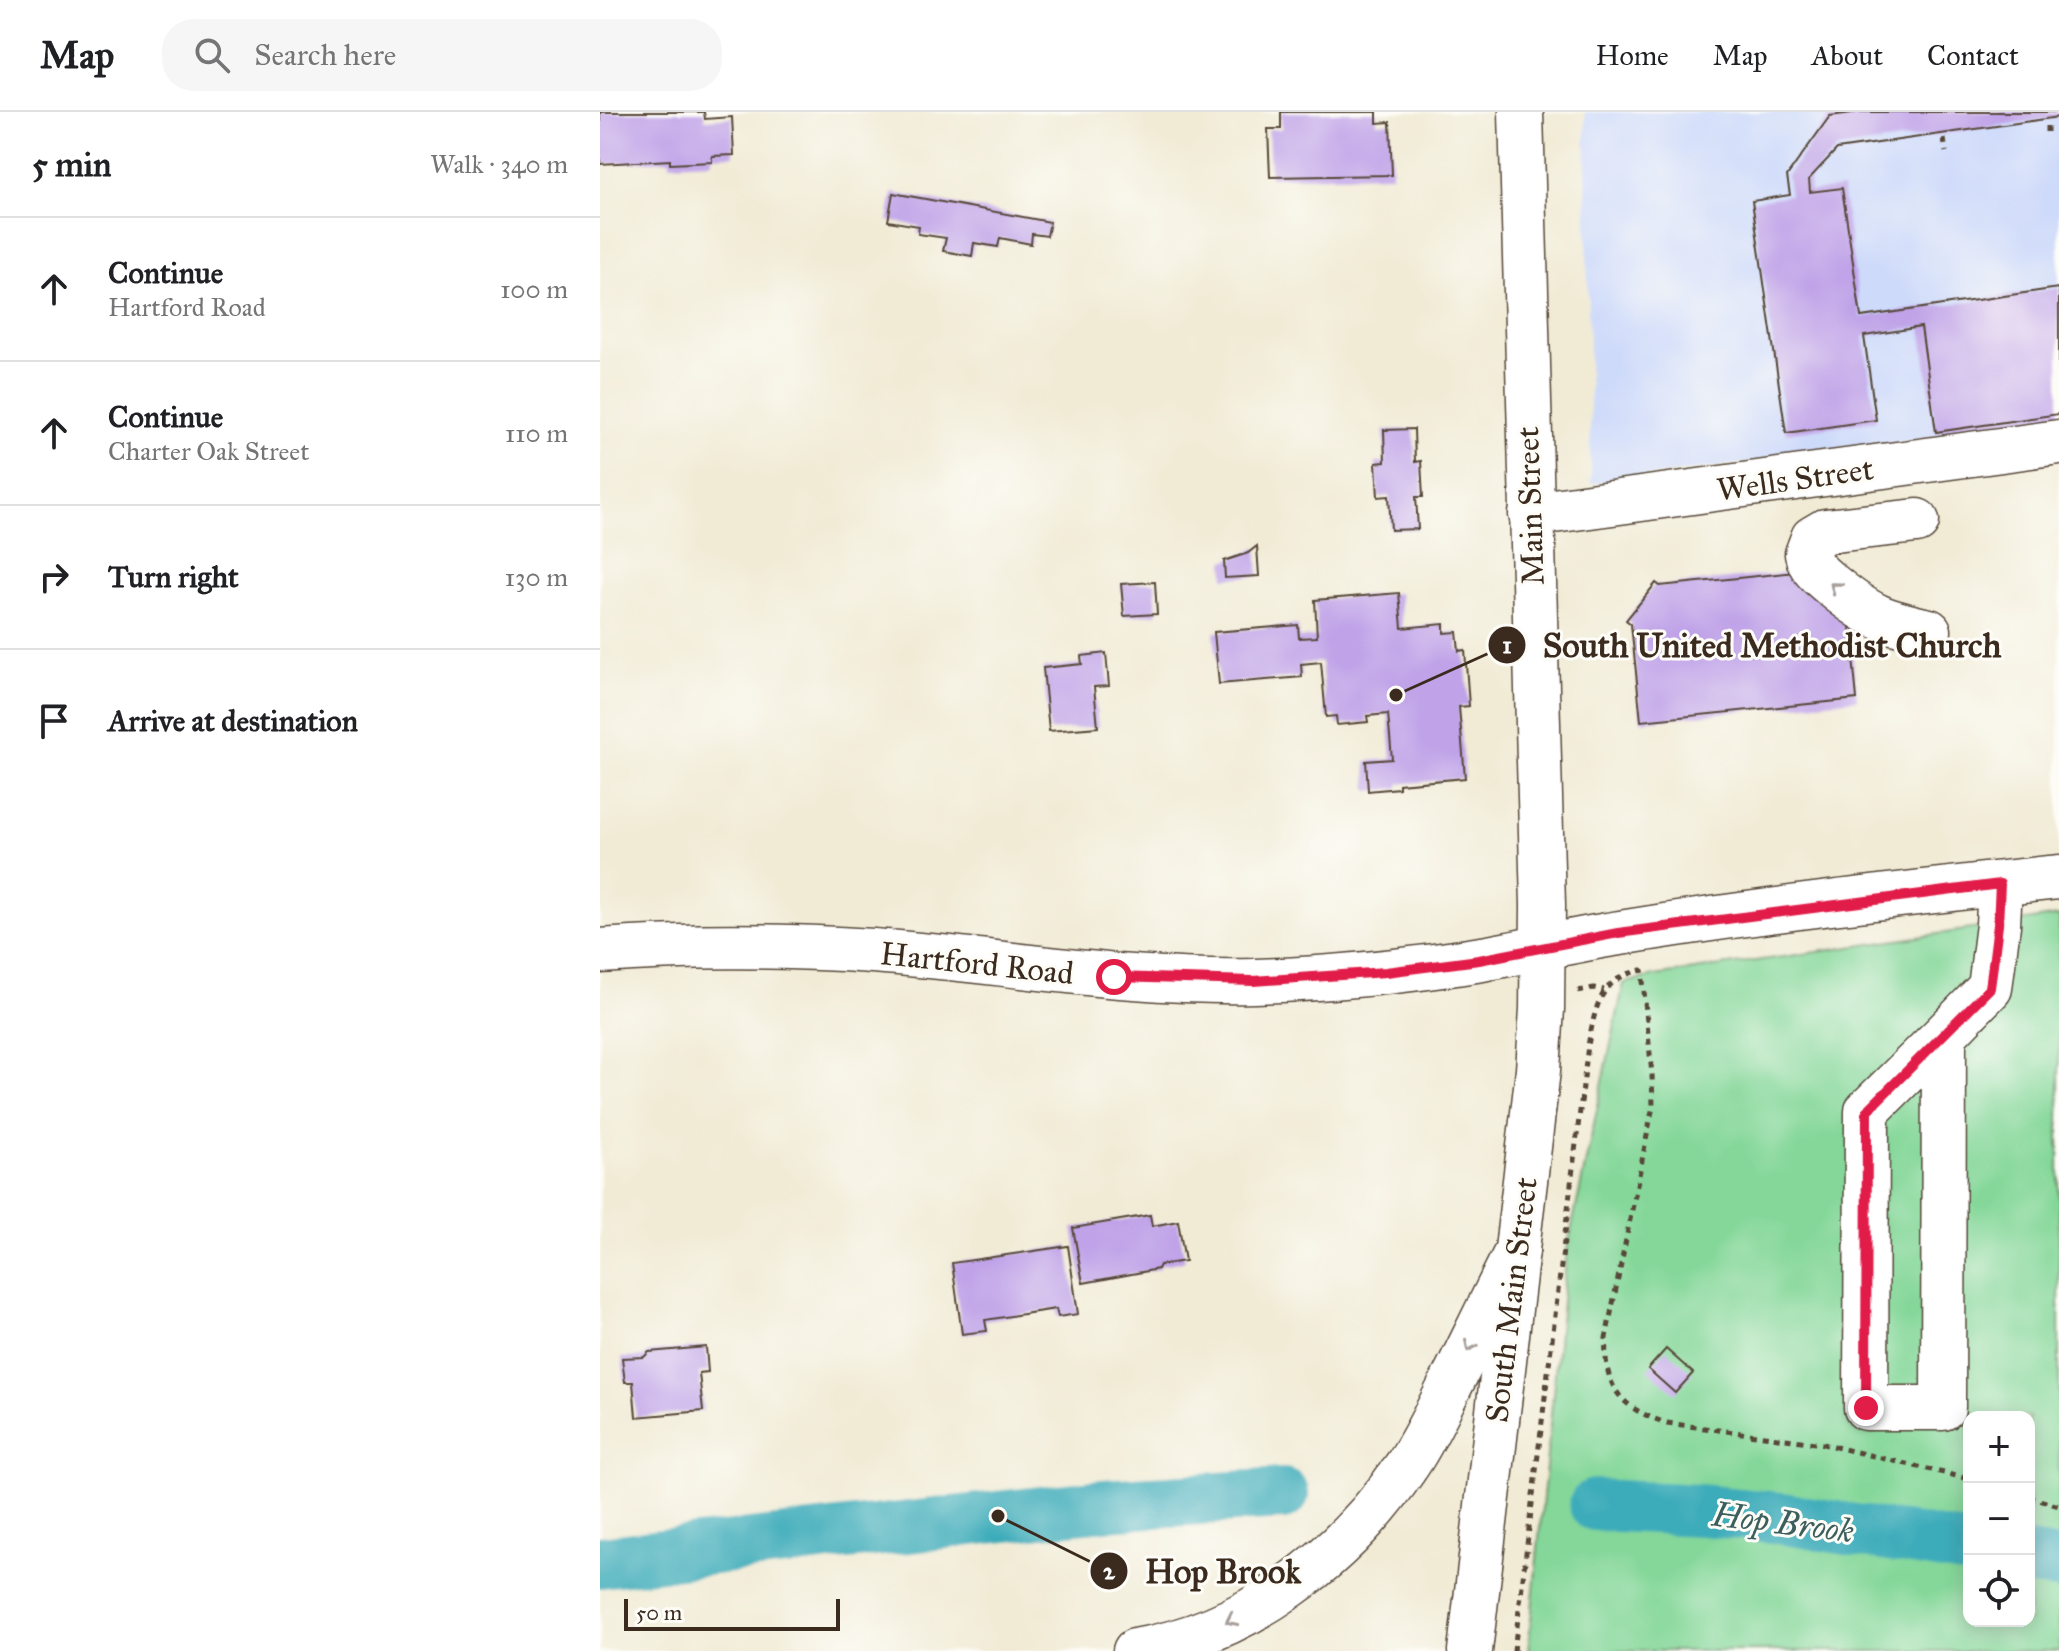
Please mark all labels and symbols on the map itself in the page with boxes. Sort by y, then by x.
street label: Main Street [1508,426,1553,586]
street label: Wells Street [1714,449,1876,510]
one-way arrow [1830,582,1844,597]
callout: South United Methodist Church [1487,616,2017,674]
text: South United Methodist Church [1543,625,2001,666]
text: 1 [1502,630,1512,660]
street label: Hartford Road [878,934,1076,993]
route start [1096,959,1132,995]
street label: South Main Street [1477,1175,1546,1425]
one-way arrow [1464,1337,1480,1352]
route end [1848,1390,1884,1426]
water label: Hop Brook [1709,1493,1856,1553]
callout: Hop Brook [1089,1542,1317,1600]
text: Hop Brook [1145,1551,1302,1592]
text: 2 [1103,1556,1116,1586]
scale bar [624,1595,840,1631]
one-way arrow [1225,1610,1240,1626]

